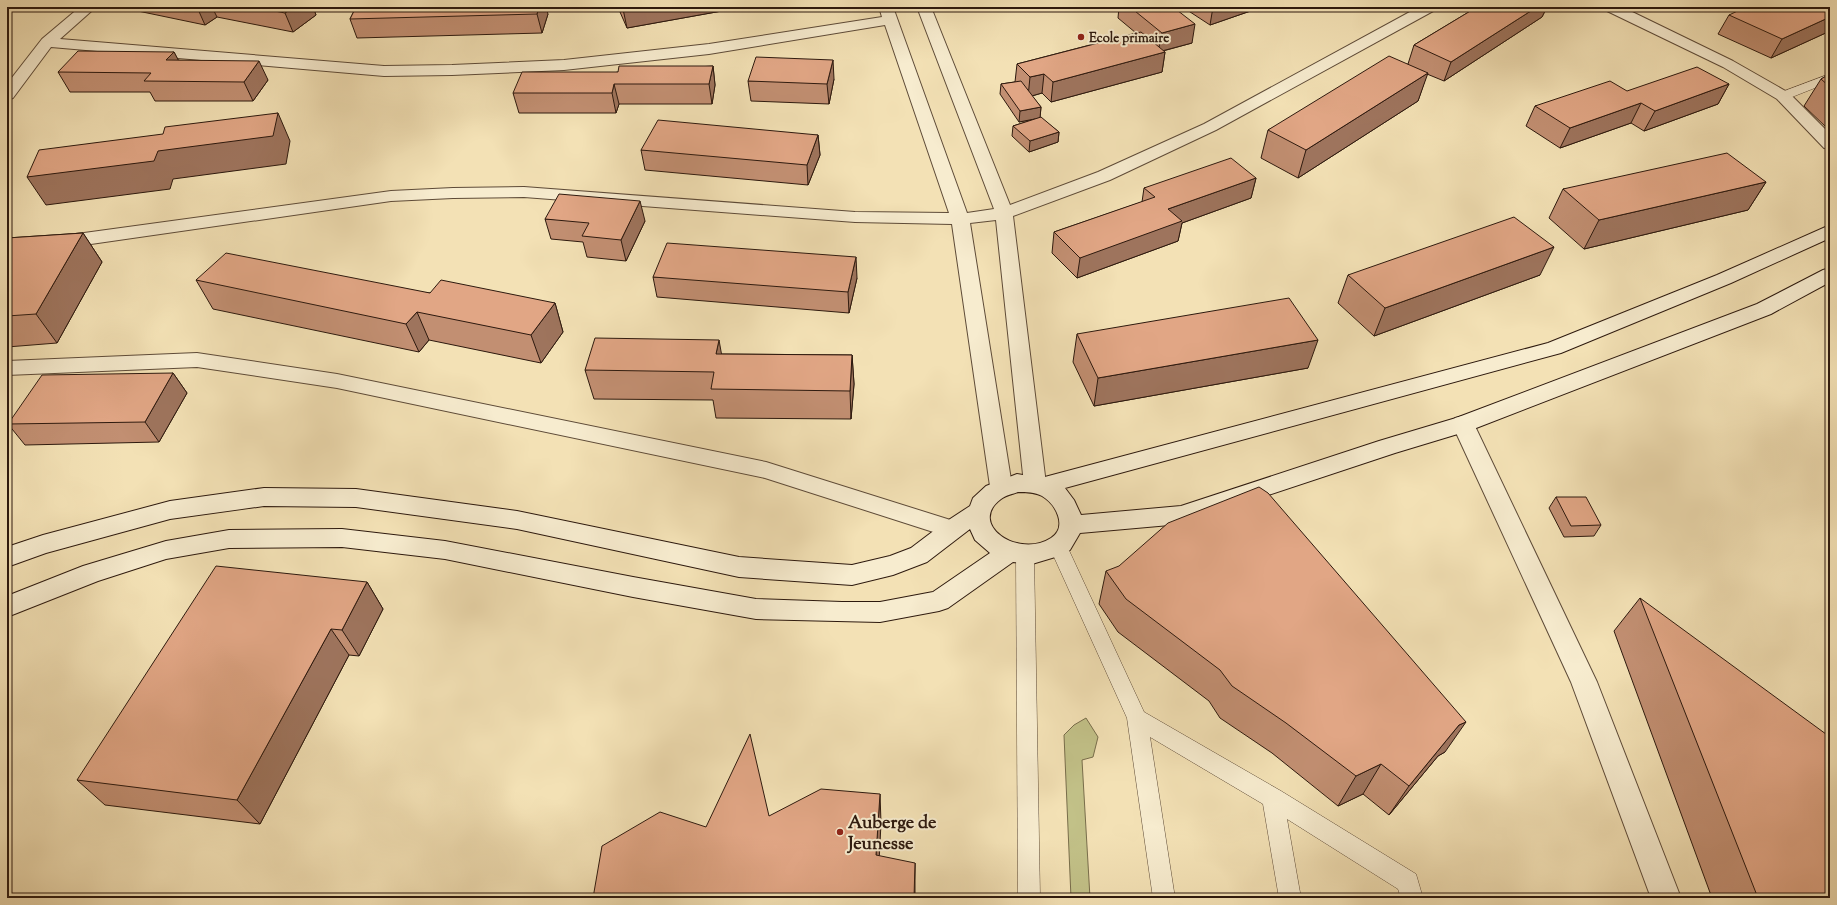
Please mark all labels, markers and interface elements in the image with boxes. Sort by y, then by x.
place label: Ecole primaire [1089,30,1169,48]
marker: Ecole primaire [1076,32,1086,42]
place label: Auberge de Jeunesse [846,811,937,858]
marker: Auberge de Jeunesse [835,827,845,837]

